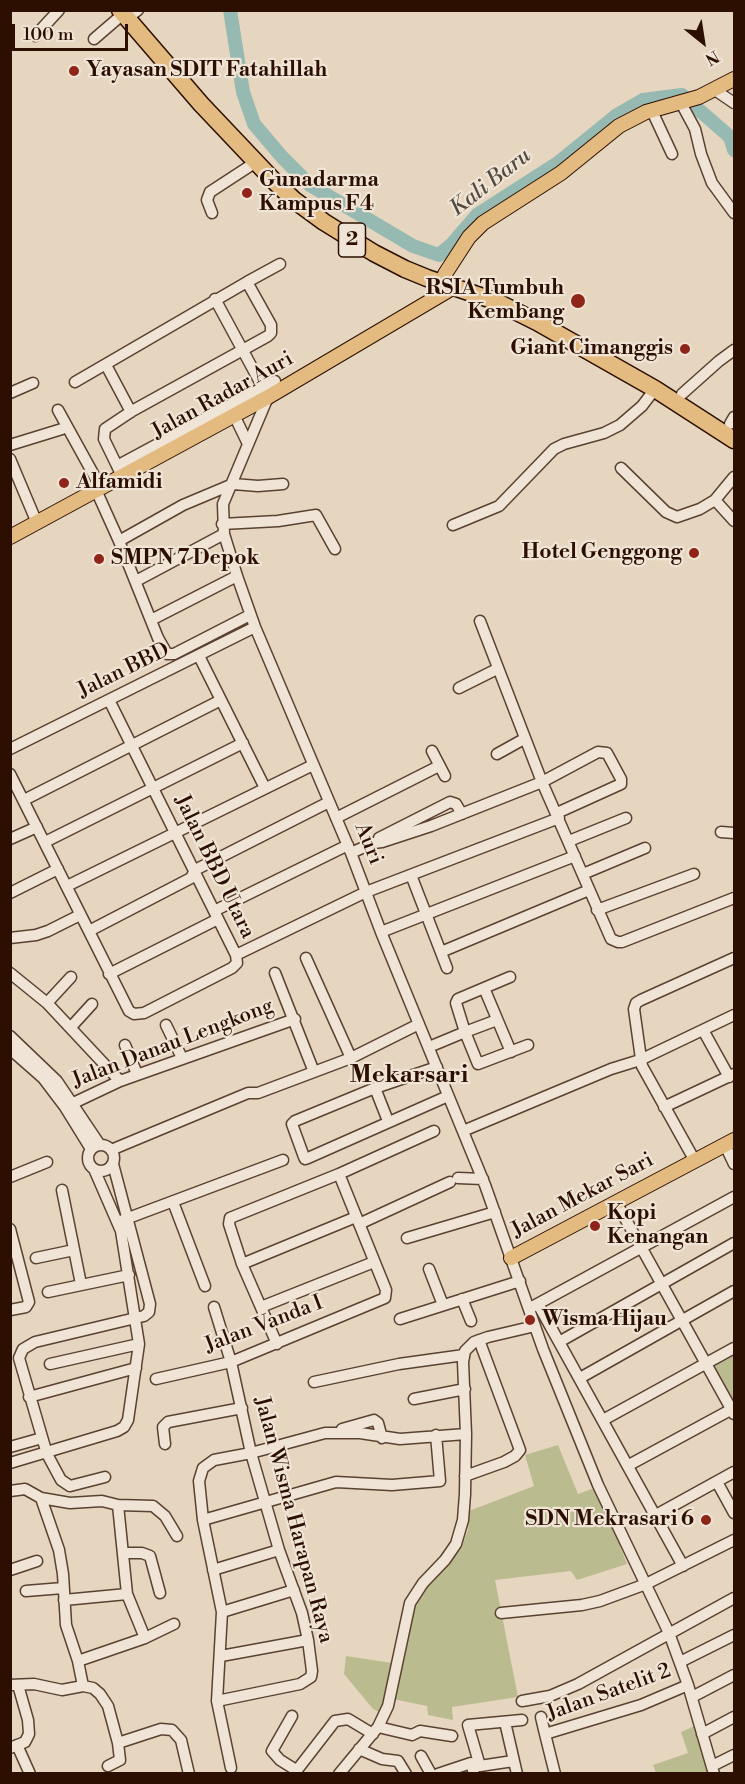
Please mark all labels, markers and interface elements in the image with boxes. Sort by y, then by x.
scale bar [15,12,130,50]
north arrow [673,12,733,72]
text: 100 m [23,23,74,46]
text: N [702,46,722,69]
place label: Yayasan SDIT Fatahillah [86,58,327,84]
marker: Yayasan SDIT Fatahillah [67,64,81,78]
water label: Kali Baru [445,143,537,223]
place label: Gunadarma Kampus F4 [259,168,379,218]
marker: Gunadarma Kampus F4 [240,186,254,200]
road number: 2 [338,223,366,257]
place label: RSIA Tumbuh Kembang [426,276,564,326]
marker: RSIA Tumbuh Kembang [569,292,587,310]
place label: Giant Cimanggis [510,336,673,362]
marker: Giant Cimanggis [678,342,692,356]
street label: Jalan Radar Auri [148,347,298,445]
place label: Alfamidi [76,470,163,496]
marker: Alfamidi [57,476,71,490]
place label: Hotel Genggong [522,540,682,566]
place label: SMPN 7 Depok [111,546,260,572]
marker: Hotel Genggong [687,546,701,560]
marker: SMPN 7 Depok [92,552,106,566]
street label: Jalan BBD [74,638,174,704]
street label: Jalan BBD Utara [168,791,260,943]
street label: Auri [348,820,388,868]
street label: Jalan Danau Lengkong [69,994,277,1094]
district label: Mekarsari [350,1062,468,1090]
street label: Jalan Mekar Sari [508,1148,658,1244]
place label: Kopi Kenangan [607,1201,708,1251]
marker: Kopi Kenangan [588,1219,602,1233]
street label: Jalan Vanda I [201,1291,327,1359]
place label: Wisma Hijau [542,1307,667,1333]
marker: Wisma Hijau [523,1313,537,1327]
street label: Jalan Wisma Harapan Raya [248,1394,338,1646]
place label: SDN Mekrasari 6 [525,1507,694,1533]
marker: SDN Mekrasari 6 [699,1513,713,1527]
street label: Jalan Satelit 2 [543,1659,675,1727]

